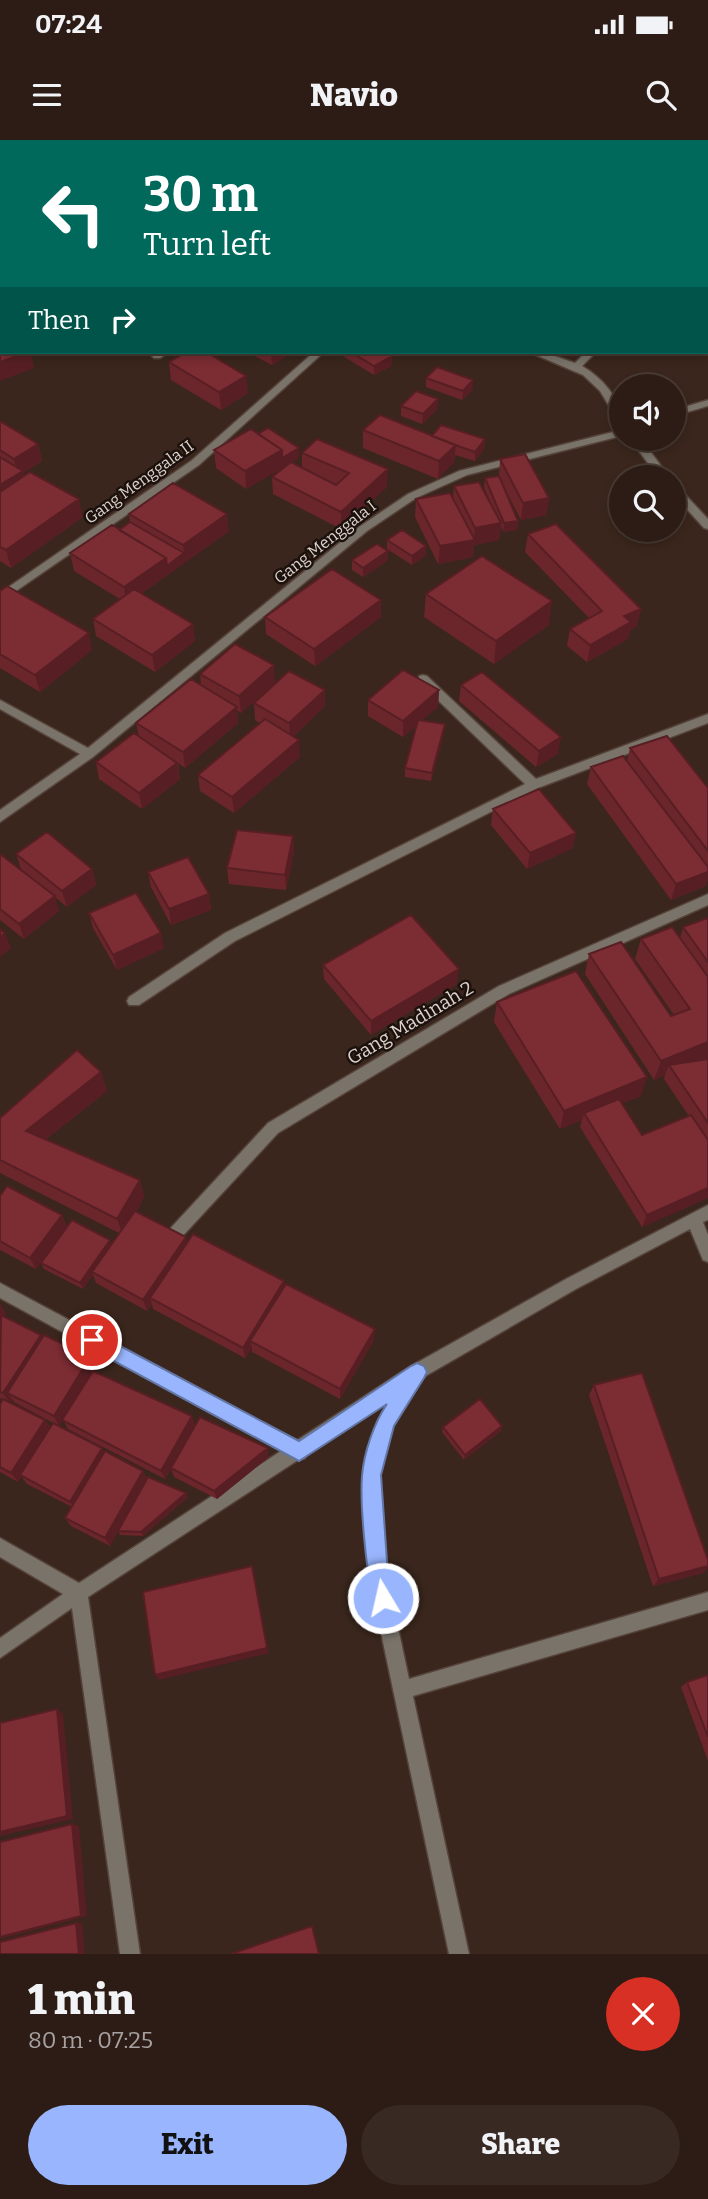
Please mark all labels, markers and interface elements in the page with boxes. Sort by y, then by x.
text: 07:24 [35,9,102,40]
icon: menu [28,76,66,114]
text: Navio [310,76,398,114]
icon: search [642,76,680,114]
text: 30 m [143,165,258,224]
icon: left [28,168,119,259]
text: Turn left [143,225,271,263]
icon: right [104,301,142,339]
text: Then [28,305,90,336]
map controls [609,374,686,542]
button: sound [609,374,686,451]
street label: Gang Menggala II [81,436,197,528]
button: search [609,465,686,542]
street label: Gang Menggala I [270,496,380,588]
street label: Gang Madinah 2 [343,976,477,1070]
pin [62,1310,122,1370]
icon: arrive [73,1321,111,1359]
position arrow [346,1561,420,1635]
text: 1 min [28,1975,135,2025]
button: close [606,1977,680,2051]
text: 80 m · 07:25 [28,2026,153,2054]
button: Exit [28,2105,347,2185]
button: Share [361,2105,680,2185]

